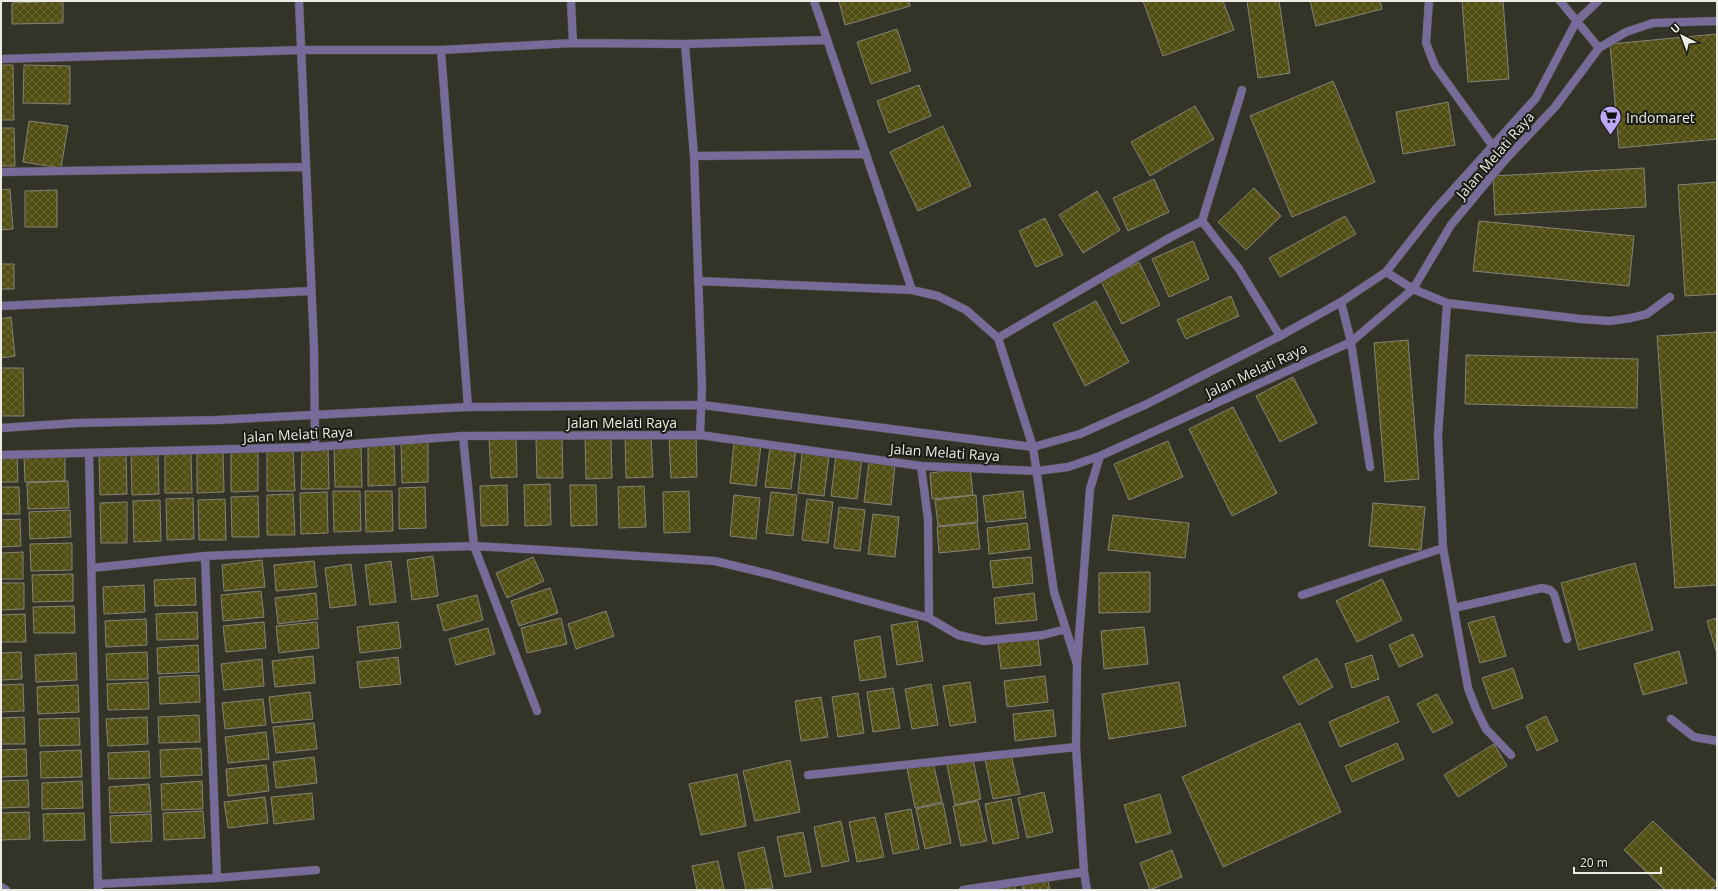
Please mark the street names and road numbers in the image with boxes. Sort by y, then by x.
street label: Jalan Melati Raya [1450,107,1538,204]
street label: Jalan Melati Raya [1200,338,1310,403]
street label: Jalan Melati Raya [565,413,677,432]
street label: Jalan Melati Raya [240,422,354,446]
street label: Jalan Melati Raya [887,439,1001,465]

